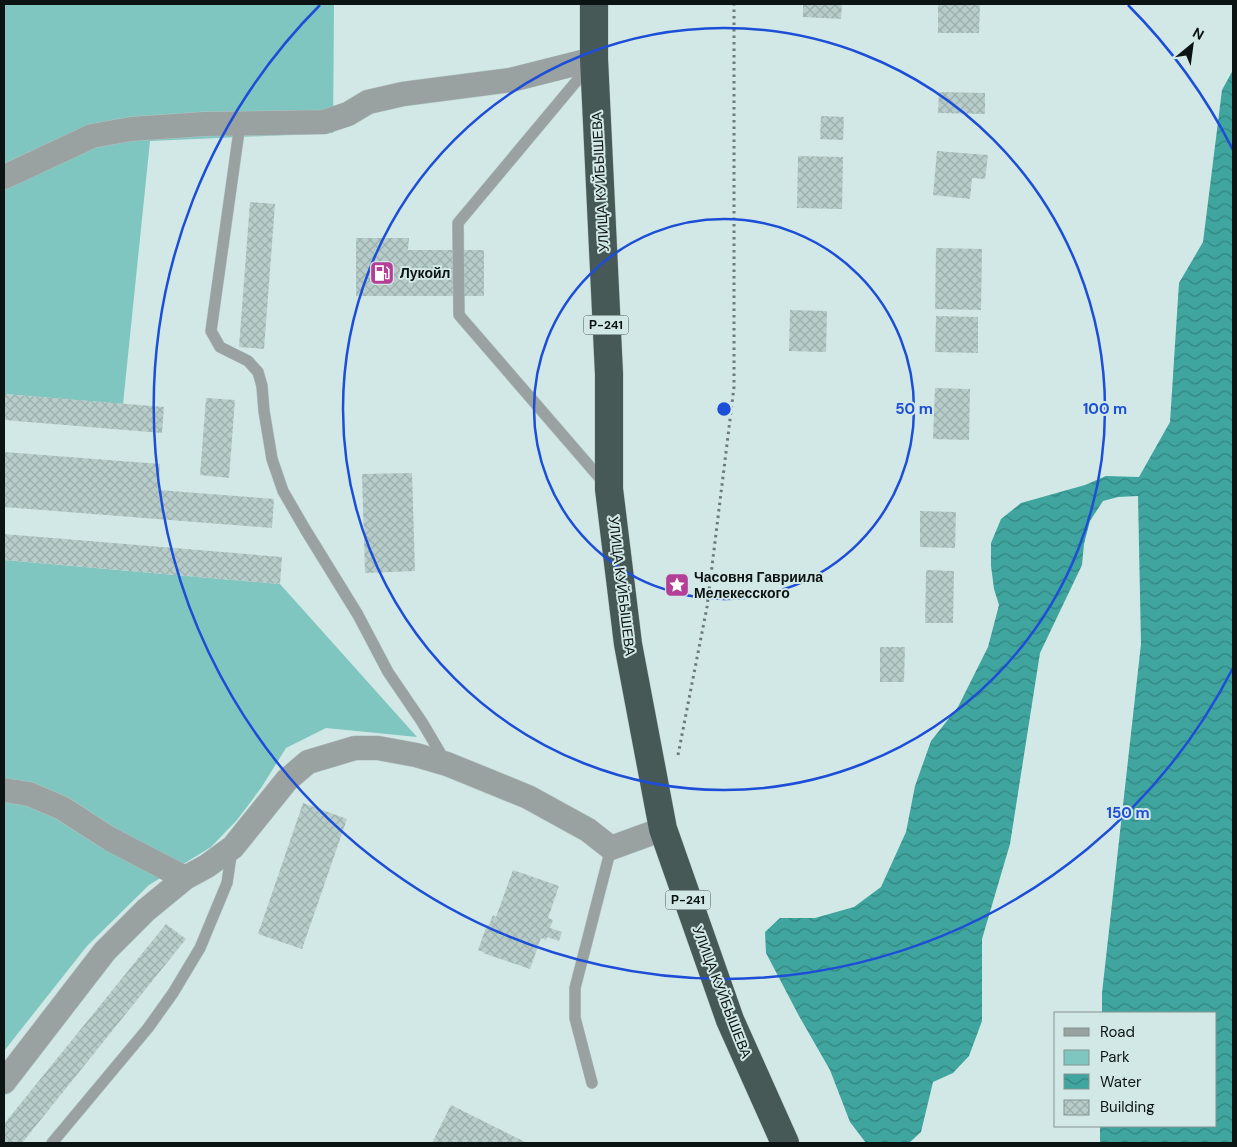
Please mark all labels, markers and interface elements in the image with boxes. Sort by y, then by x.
north arrow [1167,20,1217,70]
text: N [1189,23,1207,44]
street label: УЛИЦА КУЙБЫШЕВА [587,111,613,253]
fuel station icon: Лукойл [369,260,395,286]
place label: Лукойл [400,264,450,282]
road number: Р-241 [584,316,628,334]
text: 50 m [895,399,933,419]
text: 100 m [1083,399,1127,419]
centre of rings [715,400,733,418]
street label: УЛИЦА КУЙБЫШЕВА [605,515,640,657]
place label: Часовня Гавриила Мелекесского [694,568,823,602]
place icon: Часовня Гавриила Мелекесского [664,572,690,598]
text: 150 m [1107,803,1150,823]
road number: Р-241 [666,890,710,910]
street label: УЛИЦА КУЙБЫШЕВА [688,923,756,1061]
legend [1054,1012,1217,1127]
text: Road [1100,1022,1135,1042]
text: Park [1100,1047,1130,1067]
text: Water [1100,1072,1142,1092]
text: Building [1100,1097,1155,1117]

